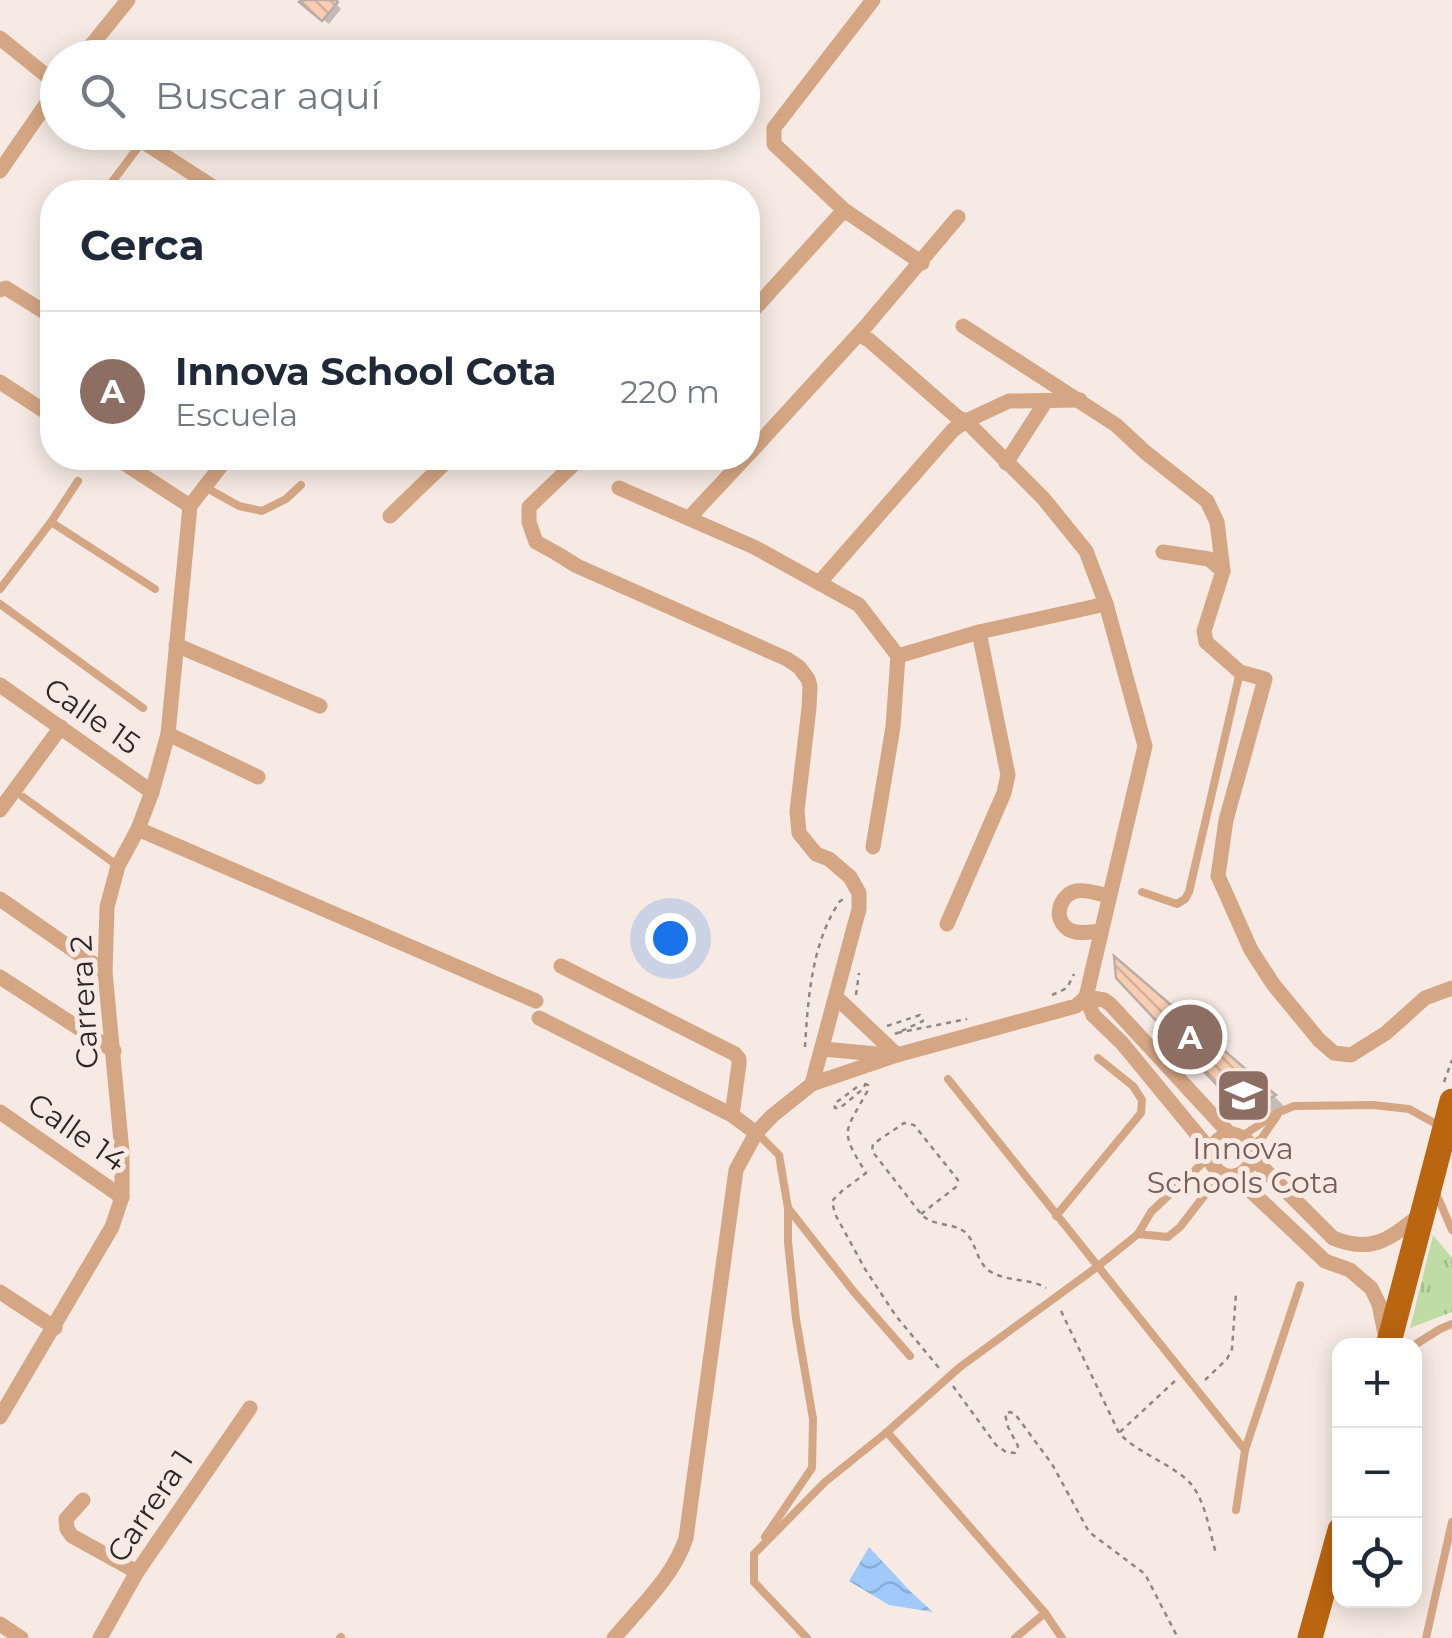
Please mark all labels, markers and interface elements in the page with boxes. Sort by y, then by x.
search box [40,40,760,150]
icon: search [75,68,130,123]
text: Buscar aquí [155,72,381,119]
text: Cerca [80,219,205,271]
text: Innova School Cota [175,348,556,395]
text: A [100,372,125,411]
text: 220 m [620,372,720,411]
text: Escuela [175,395,298,434]
street label: Calle 15 [37,670,147,762]
your location [645,913,696,964]
street label: Carrera 2 [62,934,106,1070]
pin: A [1158,1000,1222,1074]
school or university icon: Innova Schools Cota [1213,1066,1273,1126]
street label: Calle 14 [21,1085,133,1179]
place label: Innova Schools Cota [1147,1130,1339,1201]
map controls [1332,1338,1422,1608]
button: + [1332,1338,1422,1428]
button: − [1332,1428,1422,1518]
street label: Carrera 1 [99,1443,201,1569]
button: locate [1332,1518,1422,1608]

